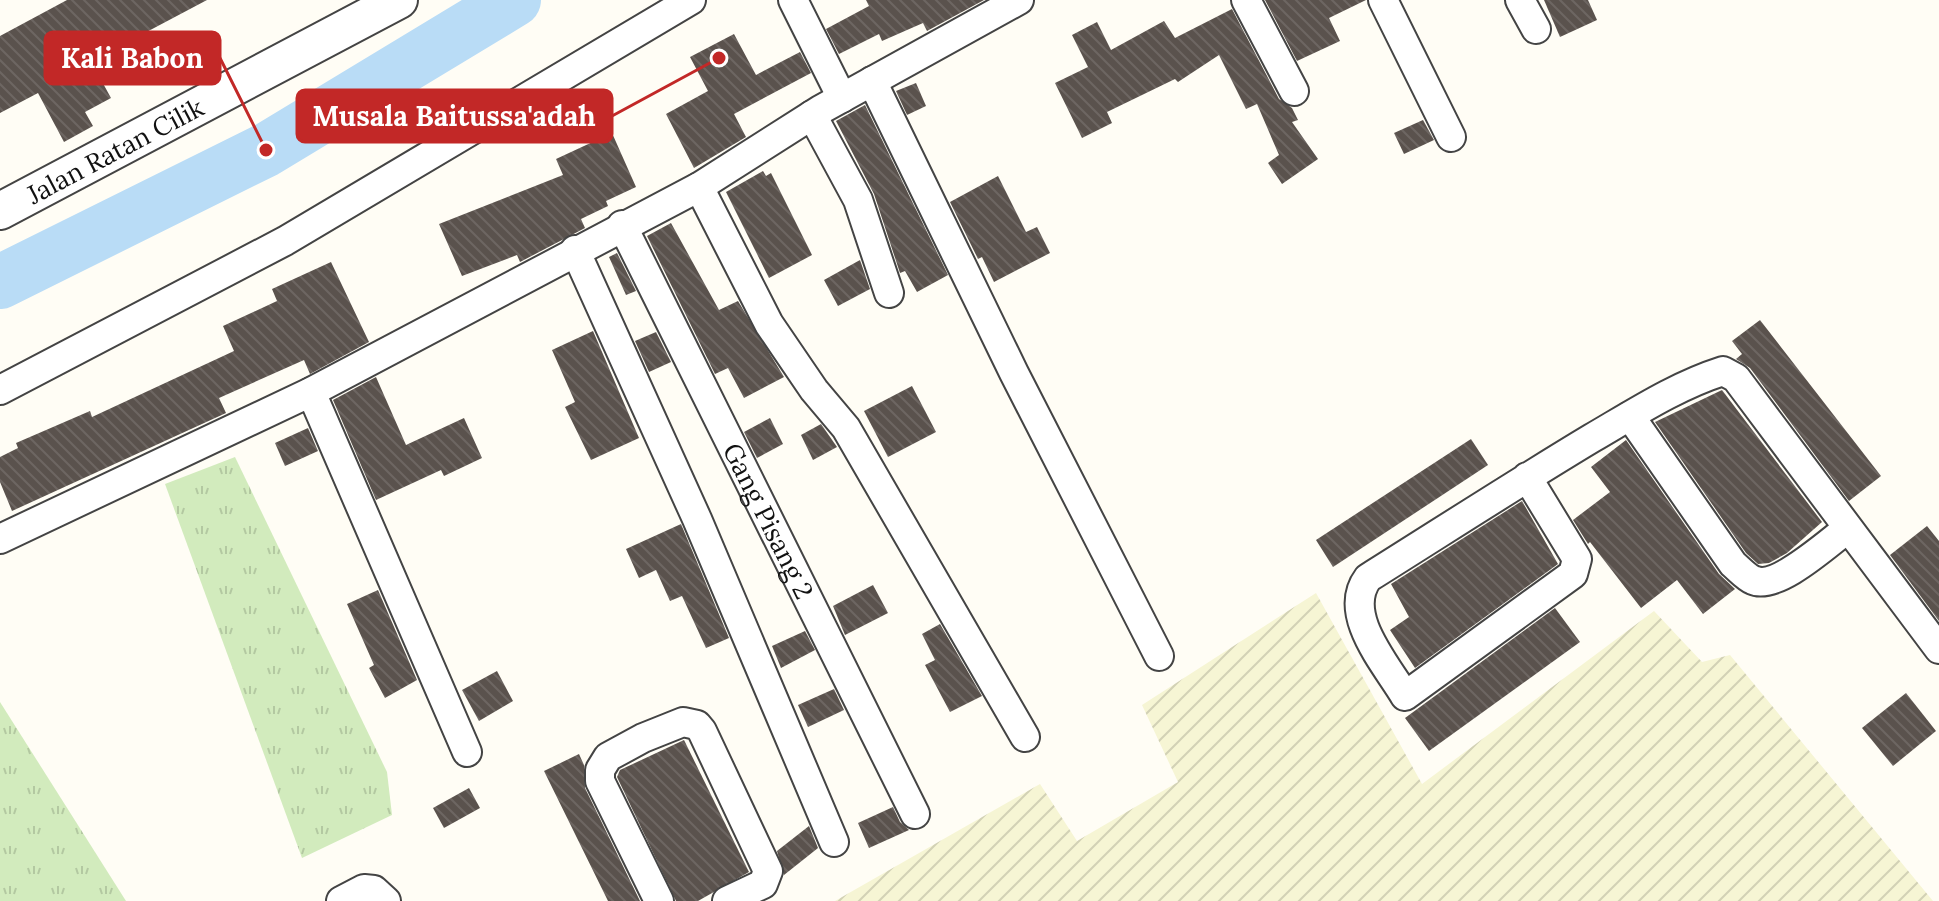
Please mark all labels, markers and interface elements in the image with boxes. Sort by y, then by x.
callout: Kali Babon [45,32,220,84]
text: Kali Babon [61,40,203,76]
street label: Jalan Ratan Cilik [20,90,209,211]
callout: Musala Baitussa'adah [297,90,612,142]
text: Musala Baitussa'adah [312,98,596,134]
street label: Gang Pisang 2 [716,437,822,604]

